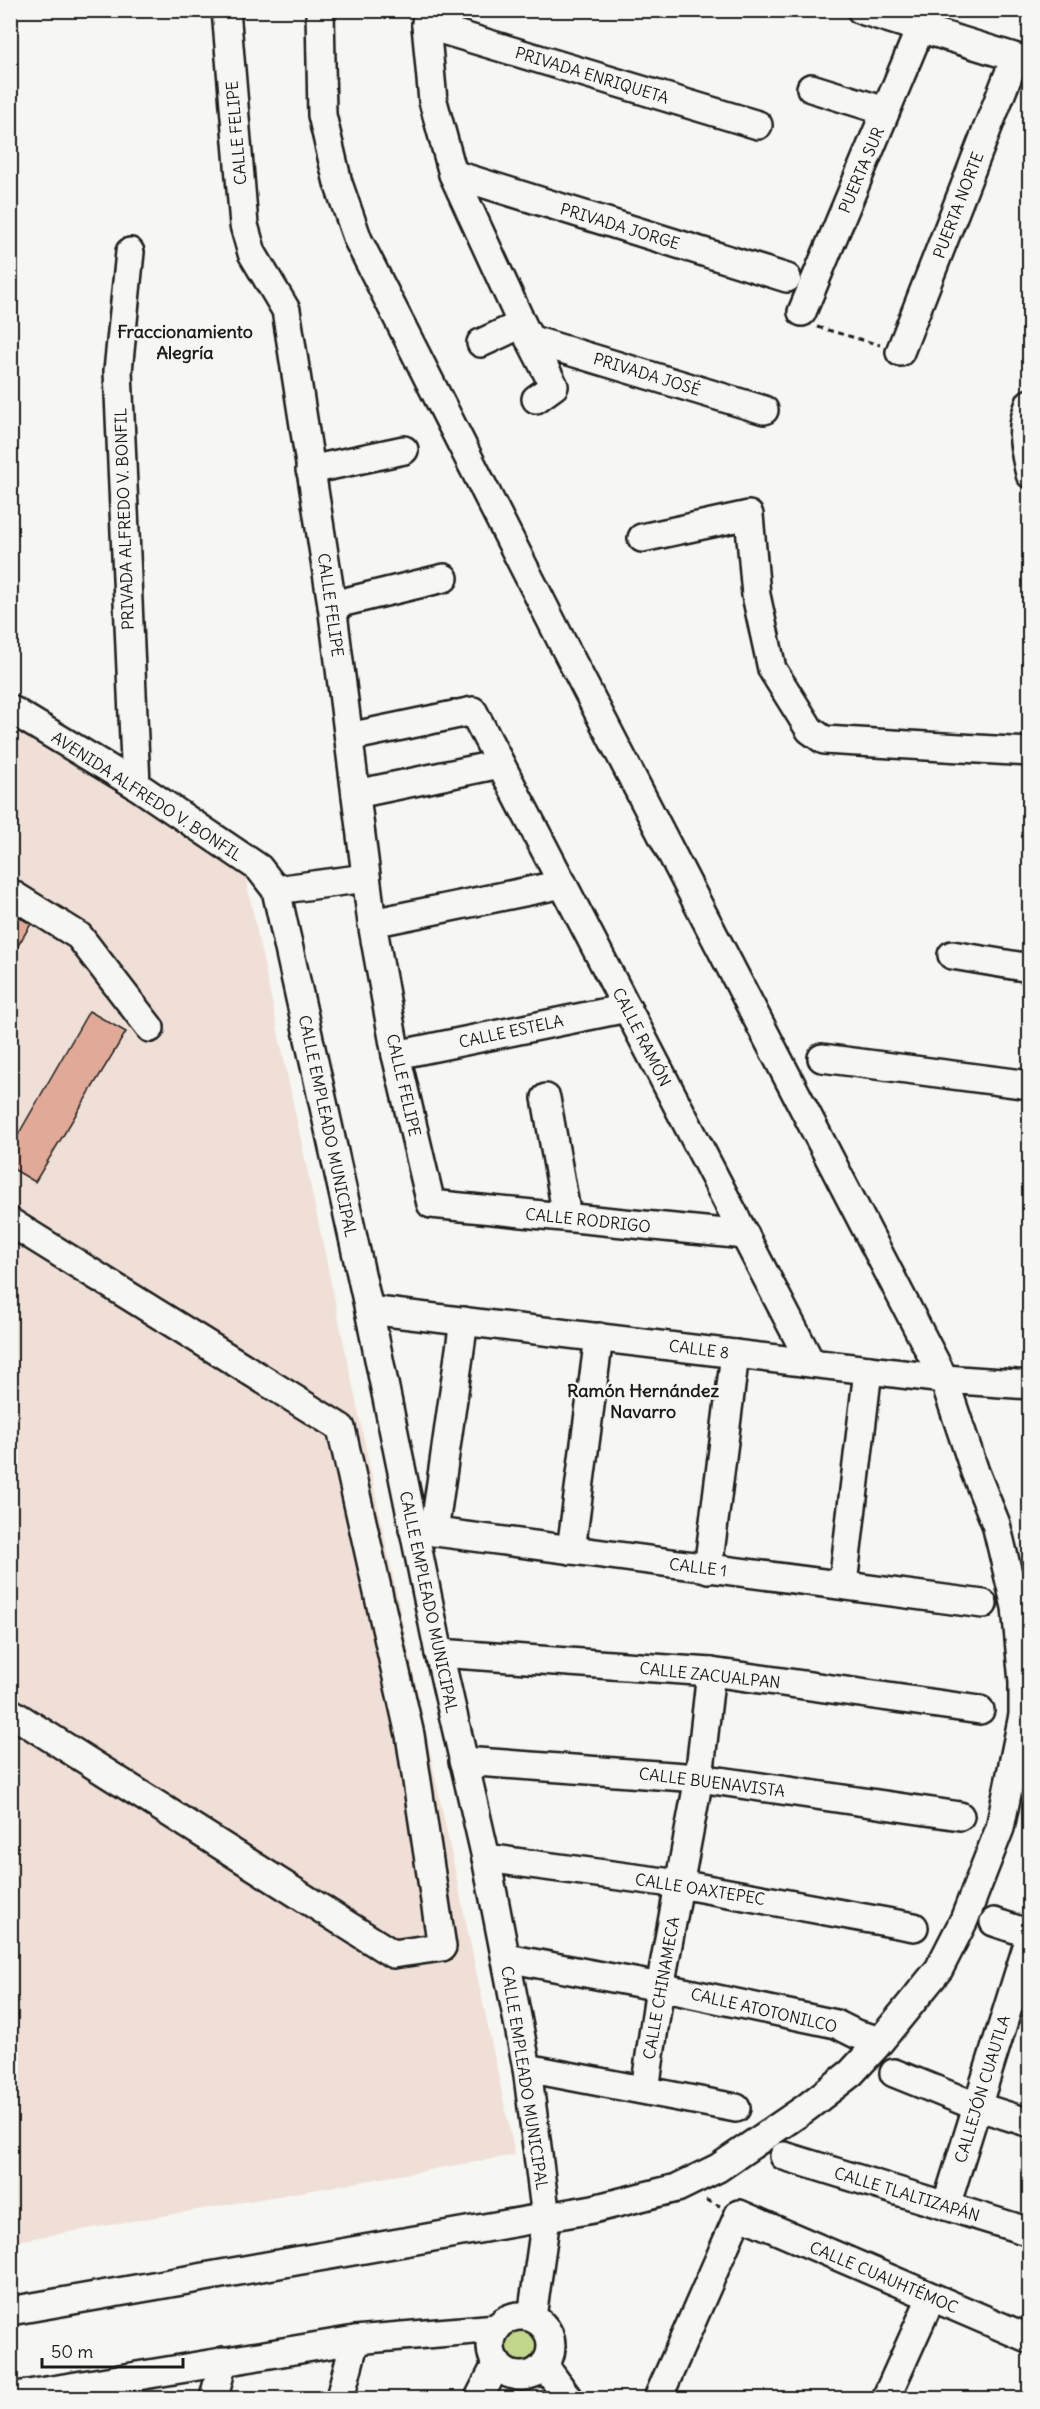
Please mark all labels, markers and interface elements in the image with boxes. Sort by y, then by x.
street label: PRIVADA ENRIQUETA [513,42,671,108]
street label: CALLE FELIPE [221,80,251,186]
street label: PUERTA SUR [834,124,888,216]
street label: PUERTA NORTE [928,149,988,261]
street label: PRIVADA JORGE [558,198,682,254]
district label: Fraccionamiento Alegría [117,320,253,364]
street label: PRIVADA JOSÉ [591,348,703,400]
street label: PRIVADA ALFREDO V. BONFIL [110,407,138,630]
street label: CALLE FELIPE [314,552,348,658]
street label: AVENIDA ALFREDO V. BONFIL [48,727,246,865]
street label: CALLE RAMÓN [609,984,675,1090]
street label: CALLE ESTELA [457,1010,565,1052]
street label: CALLE EMPLEADO MUNICIPAL [295,1013,361,1239]
street label: CALLE FELIPE [382,1032,426,1138]
street label: CALLE RODRIGO [524,1203,652,1237]
street label: CALLE 8 [668,1335,730,1363]
district label: Ramón Hernández Navarro [567,1379,719,1423]
street label: CALLE EMPLEADO MUNICIPAL [396,1489,462,1715]
street label: CALLE 1 [668,1554,728,1580]
street label: CALLE ZACUALPAN [638,1658,782,1692]
street label: CALLE BUENAVISTA [638,1763,786,1801]
street label: CALLE OAXTEPEC [634,1869,766,1909]
street label: CALLE CHINAMECA [639,1915,683,2061]
street label: CALLE EMPLEADO MUNICIPAL [497,1964,553,2192]
street label: CALLE ATOTONILCO [689,1983,839,2037]
street label: CALLEJÓN CUAUTLA [950,2013,1014,2165]
street label: CALLE TLALTIZAPÁN [832,2162,982,2226]
street label: CALLE CUAUHTÉMOC [807,2237,961,2317]
scale bar [42,2331,183,2369]
text: 50 m [51,2340,93,2363]

